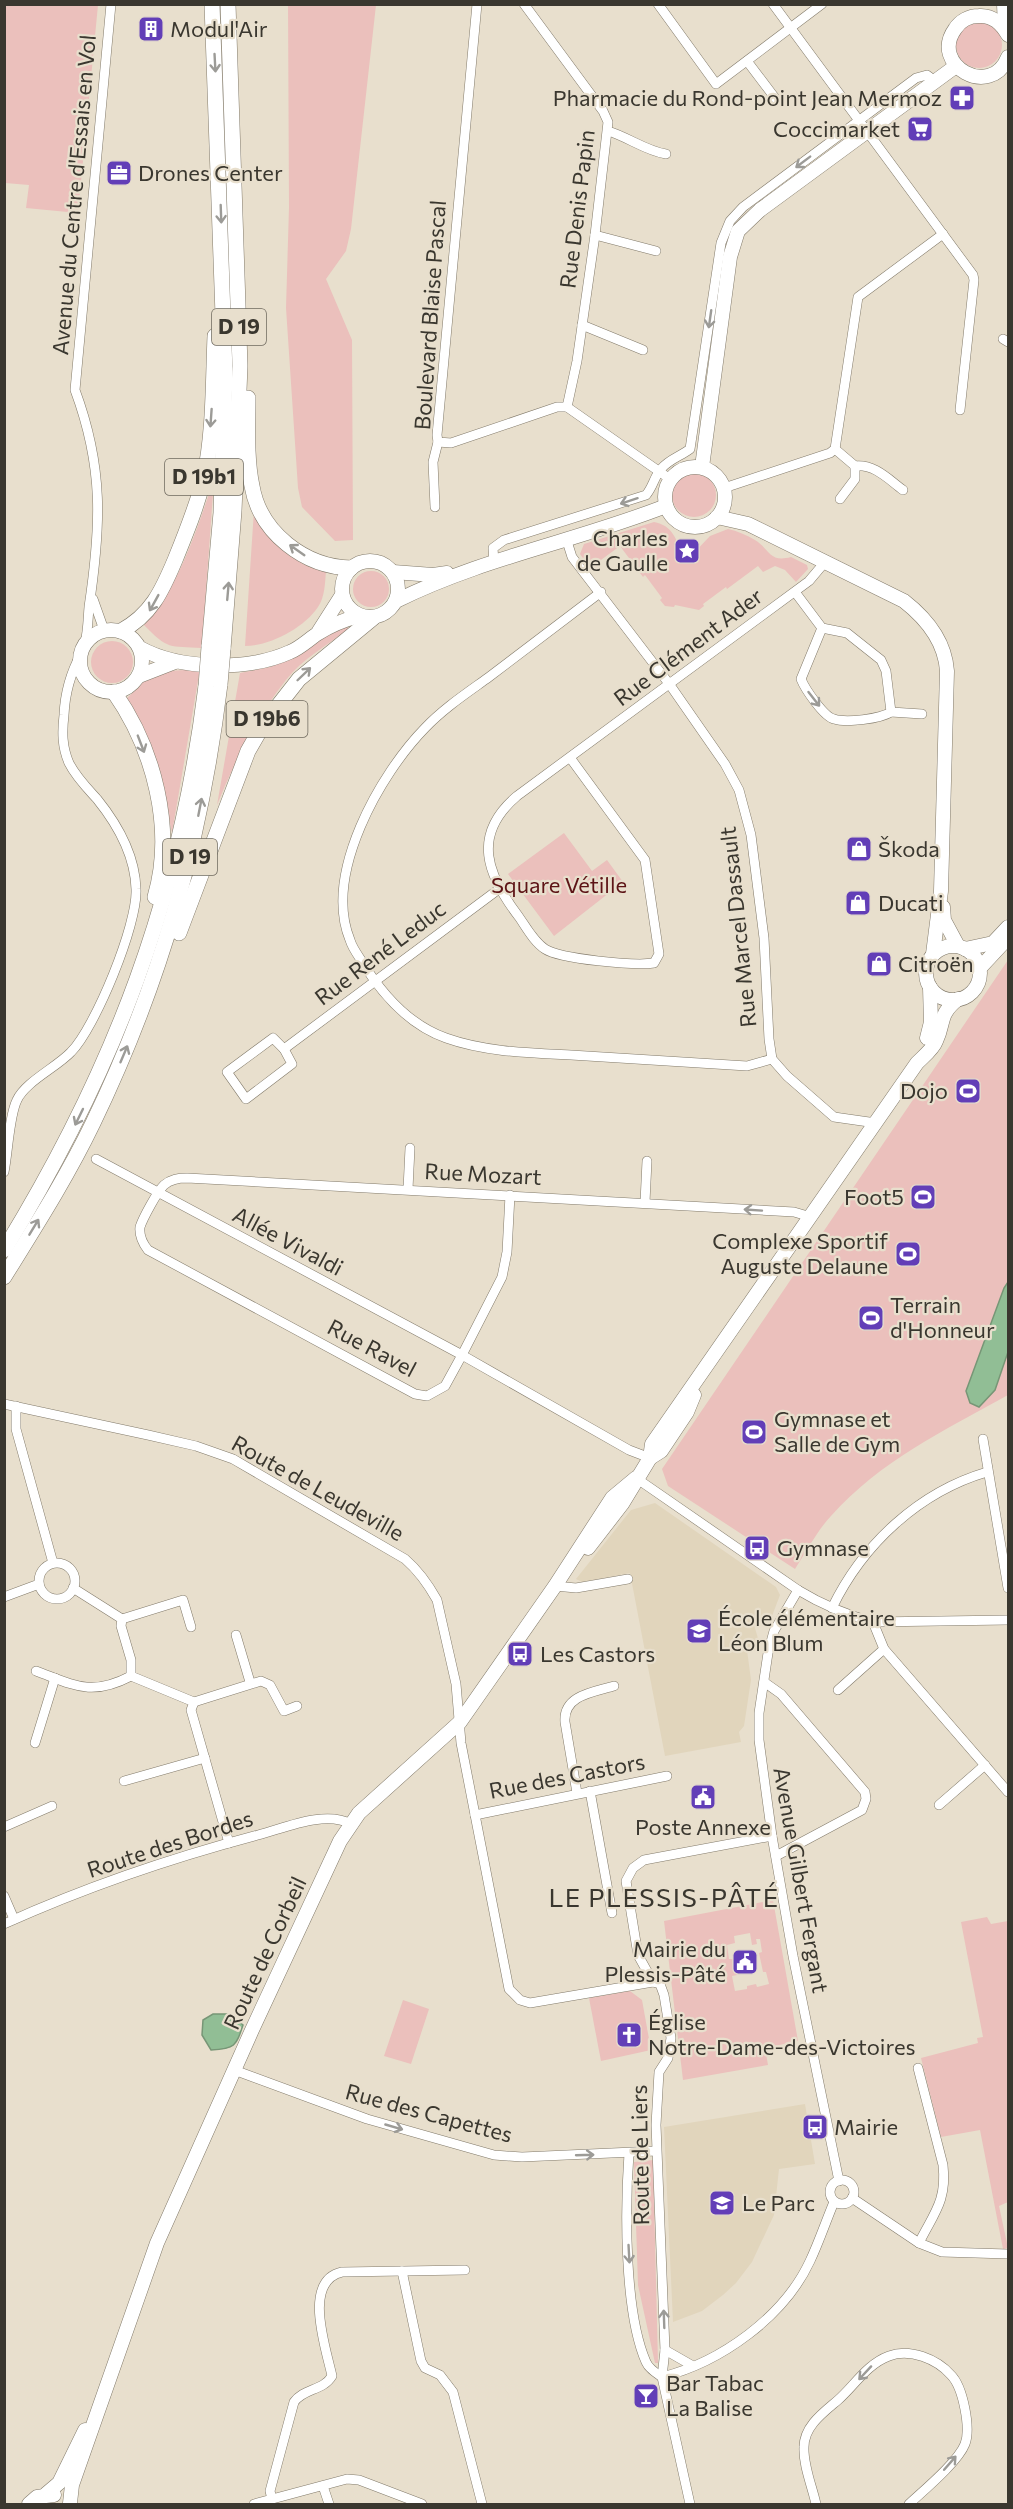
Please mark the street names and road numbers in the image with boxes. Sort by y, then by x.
street label: Avenue du Centre d'Essais en Vol [46,34,101,356]
street label: Rue Denis Papin [553,128,600,290]
street label: Boulevard Blaise Pascal [408,199,451,431]
road number: D 19 [212,309,266,345]
road number: D 19b1 [165,459,243,495]
street label: Rue Clément Ader [608,582,768,711]
road number: D 19b6 [226,701,308,737]
street label: Rue Marcel Dassault [714,825,761,1029]
road number: D 19 [163,839,217,875]
street label: Rue René Leduc [309,895,450,1011]
street label: Rue Mozart [424,1157,542,1190]
street label: Allée Vivaldi [228,1200,348,1281]
street label: Rue Ravel [323,1313,421,1382]
street label: Route de Leudeville [227,1429,409,1546]
street label: Rue des Castors [487,1747,647,1804]
street label: Avenue Gilbert Fergant [768,1765,835,1995]
street label: Route des Bordes [84,1804,256,1883]
street label: Route de Corbeil [217,1872,312,2034]
street label: Rue des Capettes [343,2077,516,2148]
street label: Route de Liers [625,2084,654,2226]

